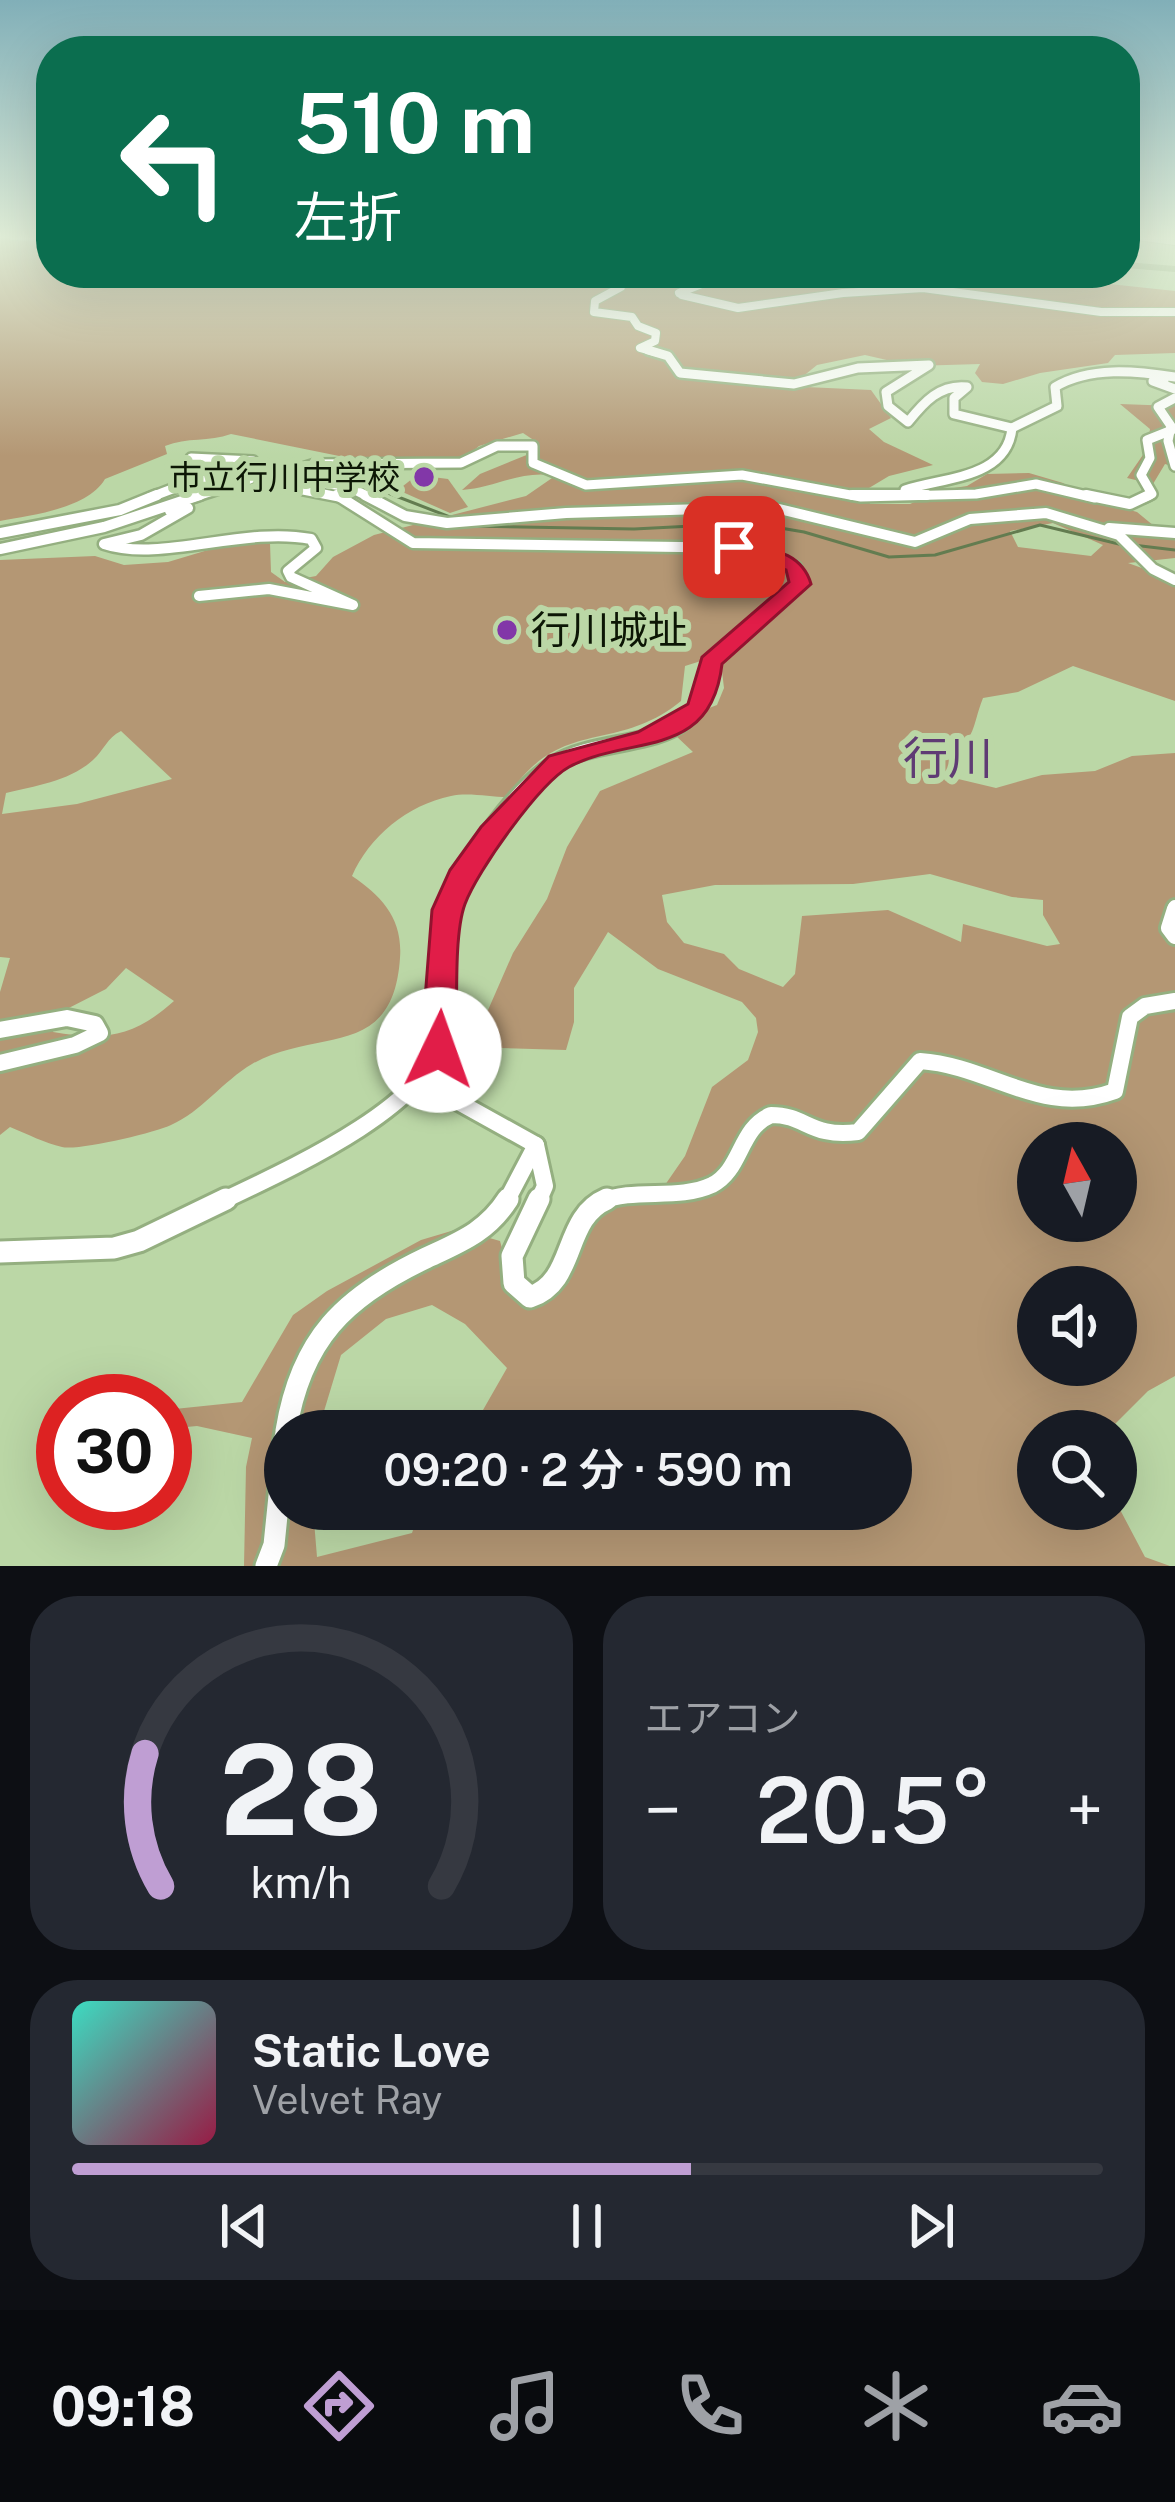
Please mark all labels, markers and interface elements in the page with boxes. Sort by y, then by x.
text: 510 m [294,73,535,172]
icon: left [96,84,252,240]
text: 左折 [294,186,402,249]
place label: 市立行川中学校 [169,458,400,496]
marker: 市立行川中学校 [411,464,437,490]
pin [683,496,785,598]
icon: arrive [701,514,767,580]
place label: 行川城址 [531,607,687,653]
marker: 行川城址 [494,617,520,643]
district label: 行川 [903,731,993,784]
position arrow [376,987,502,1113]
north arrow [1017,1122,1137,1242]
map controls [1017,1122,1137,1530]
button: sound [1017,1266,1137,1386]
speed limit sign: 30 [36,1374,192,1530]
button: search [1017,1410,1137,1530]
text: 09:20 · 2 分 · 590 m [383,1443,793,1496]
text: エアコン [645,1695,801,1741]
text: 28 [220,1716,383,1863]
text: 20.5° [756,1757,992,1863]
text: − [645,1771,681,1849]
text: + [1066,1771,1103,1849]
text: km/h [251,1857,352,1908]
text: Static Love [252,2024,491,2077]
text: Velvet Ray [252,2077,442,2123]
icon: previous [211,2193,277,2259]
icon: pause [554,2193,620,2259]
icon: next [898,2193,964,2259]
icon: directions [297,2364,381,2448]
icon: music [483,2364,567,2448]
icon: phone [668,2364,752,2448]
icon: climate [854,2364,938,2448]
icon: car [1040,2364,1124,2448]
text: 09:18 [51,2375,195,2438]

